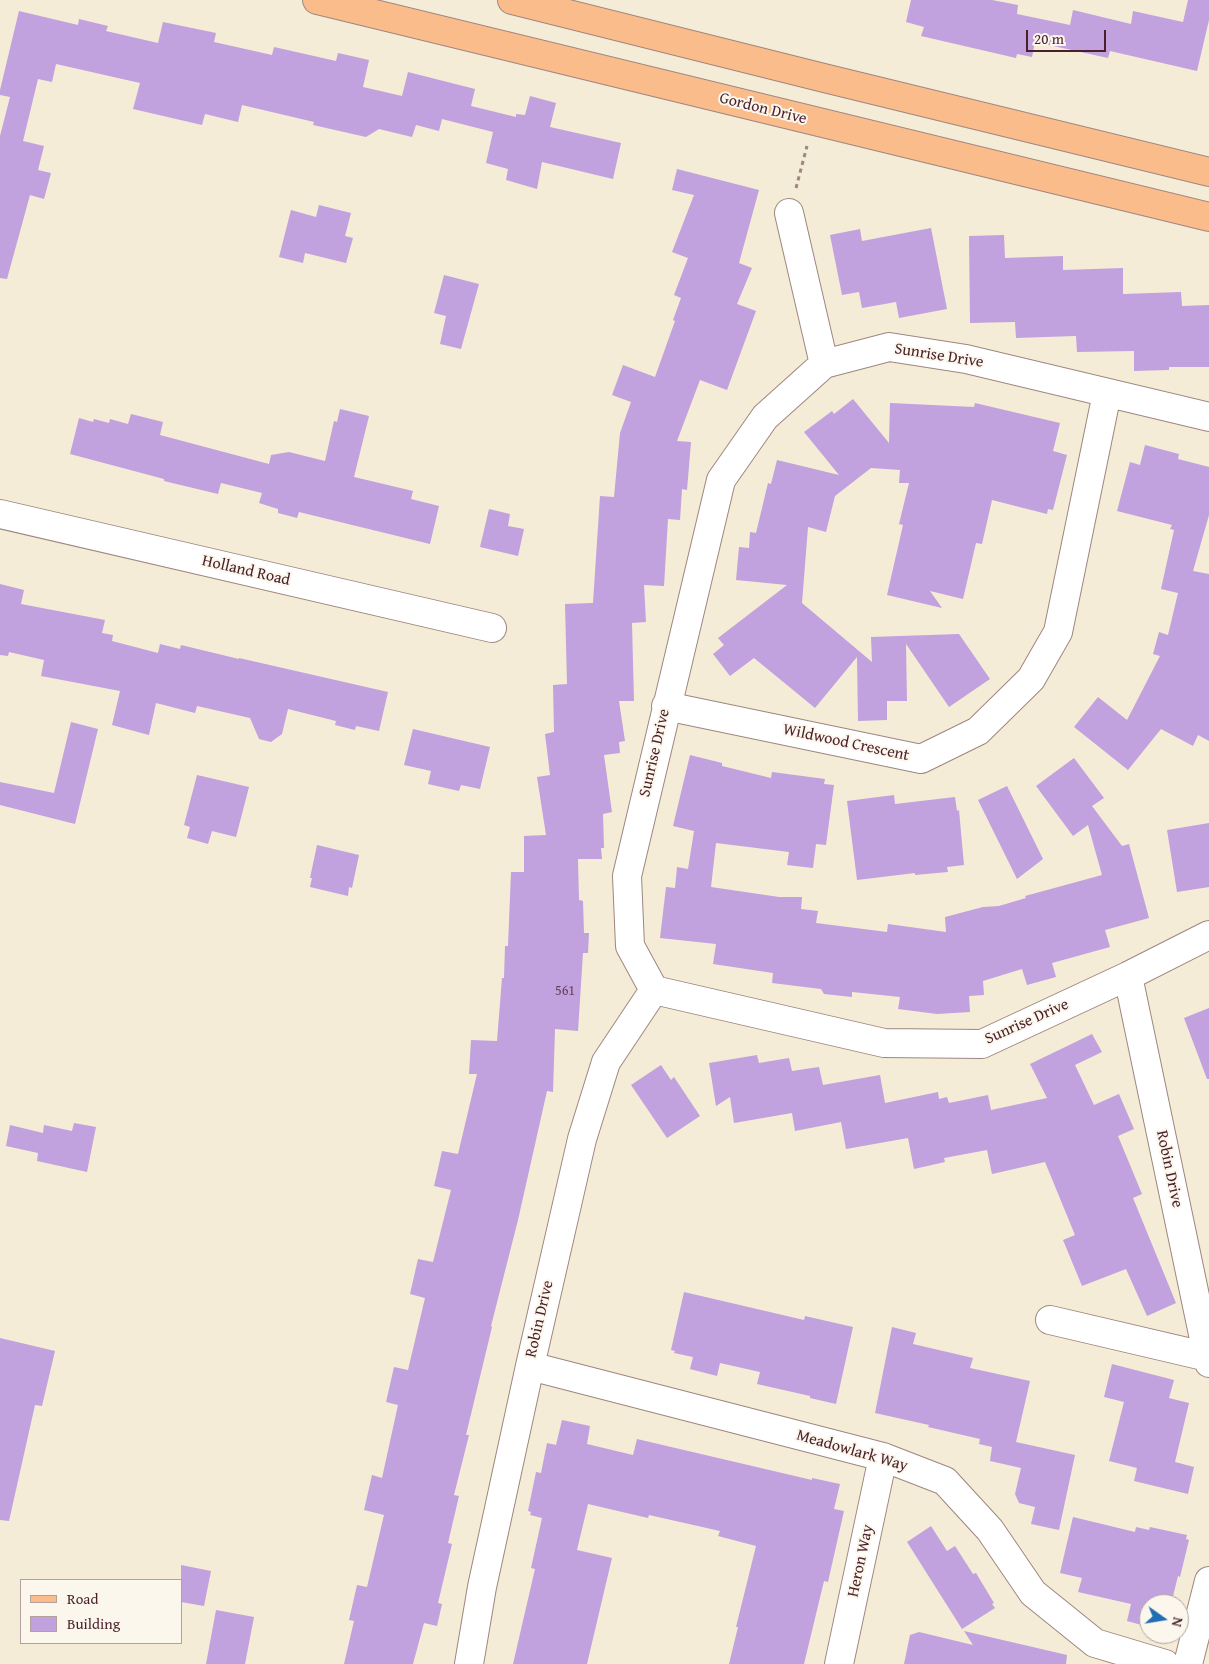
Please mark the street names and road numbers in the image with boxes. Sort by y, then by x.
street label: Gordon Drive [717,89,809,129]
street label: Sunrise Drive [893,339,985,373]
street label: Holland Road [200,552,292,590]
street label: Sunrise Drive [636,707,674,799]
street label: Wildwood Crescent [781,720,911,766]
street label: Sunrise Drive [982,995,1072,1049]
street label: Robin Drive [1151,1129,1187,1209]
street label: Robin Drive [522,1279,558,1359]
street label: Meadowlark Way [794,1426,910,1476]
street label: Heron Way [844,1523,878,1599]

